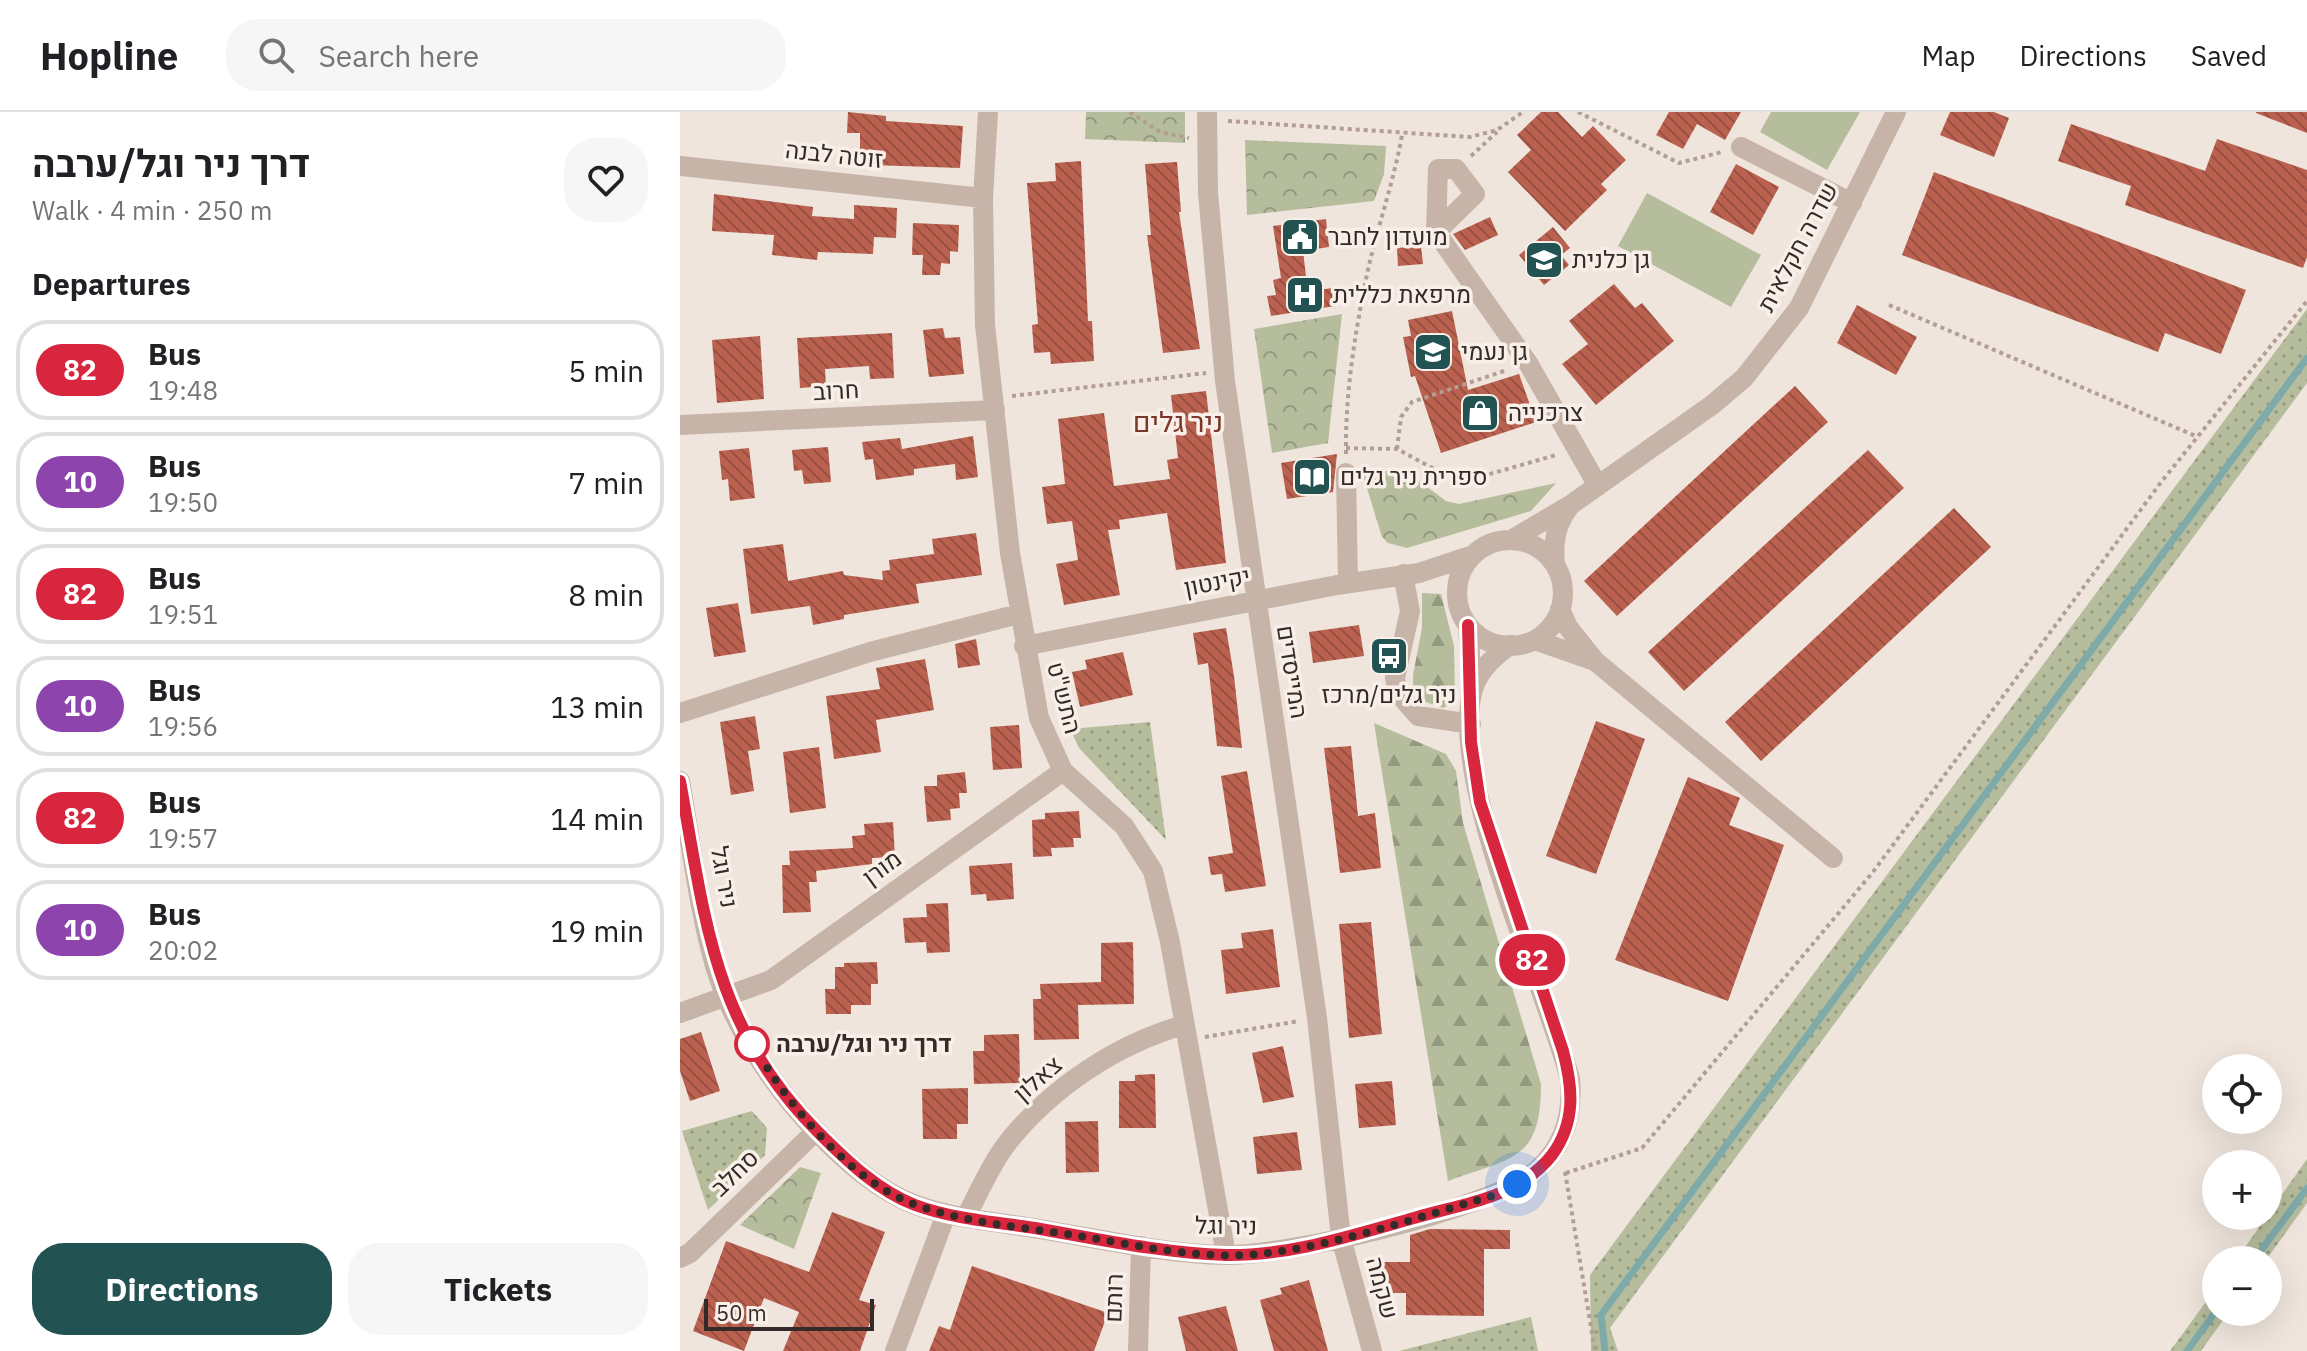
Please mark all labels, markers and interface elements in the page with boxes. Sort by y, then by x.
search box [226,19,786,91]
text: Hopline [40,31,178,80]
icon: search [254,33,298,77]
text: Search here [318,36,479,75]
text: Map [1921,37,1975,74]
text: Directions [2019,37,2147,74]
text: Saved [2191,37,2267,74]
street label: זוטה לבנה [784,133,884,175]
text: דרך ניר וגל/ערבה [32,138,310,187]
button: heart [564,138,648,222]
street label: שדרה חקלאית [1750,176,1845,317]
text: Walk · 4 min · 250 m [32,193,272,227]
public building icon: מועדון לחבר [1279,216,1321,258]
place label: מועדון לחבר [1328,220,1448,252]
school or university icon: גן כלנית [1523,239,1565,281]
place label: גן כלנית [1572,243,1650,275]
text: Departures [32,264,191,303]
hospital icon: מרפאת כללית [1284,274,1326,316]
place label: מרפאת כללית [1333,278,1471,310]
school or university icon: גן נעמי [1412,331,1454,373]
text: Bus [148,334,201,373]
place label: גן נעמי [1461,335,1528,367]
text: 82 [63,351,97,388]
text: 5 min [568,351,644,390]
text: 19:48 [148,373,218,407]
street label: חרוב [812,373,860,407]
shop icon: צרכנייה [1459,392,1501,434]
place label: צרכנייה [1508,396,1583,428]
district label: ניר גלים [1133,403,1223,440]
text: Bus [148,446,201,485]
library icon: ספרית ניר גלים [1291,456,1333,498]
place label: ספרית ניר גלים [1340,460,1488,492]
text: 10 [63,463,97,500]
text: 7 min [568,463,644,502]
text: 19:50 [148,485,218,519]
text: Bus [148,558,201,597]
street label: יקינטון [1181,559,1253,603]
text: 82 [63,575,97,612]
text: 8 min [568,575,644,614]
text: 19:51 [148,597,218,631]
street label: המייסדים [1270,623,1316,721]
bus stop icon: ניר גלים/מרכז [1368,635,1410,677]
street label: התש"ט [1040,658,1090,737]
text: Bus [148,670,201,709]
place label: ניר גלים/מרכז [1321,678,1457,710]
text: 10 [63,687,97,724]
text: 13 min [550,687,644,726]
text: 19:56 [148,709,218,743]
text: Bus [148,782,201,821]
text: 82 [63,799,97,836]
text: 14 min [550,799,644,838]
text: 19:57 [148,821,218,855]
street label: מורן [855,842,907,892]
street label: ניר וגל [704,843,746,910]
text: Bus [148,894,201,933]
text: 10 [63,911,97,948]
text: 19 min [550,911,644,950]
text: 20:02 [148,933,218,967]
line badge: 82 [1496,934,1568,986]
text: 82 [1515,941,1549,978]
marker: דרך ניר וגל/ערבה [735,1027,769,1061]
place label: דרך ניר וגל/ערבה [776,1027,952,1059]
street label: צאלון [1006,1048,1069,1108]
map controls [2202,1054,2282,1326]
button: locate [2202,1054,2282,1134]
street label: סחלב [703,1142,765,1203]
button: + [2202,1150,2282,1230]
your location [1497,1164,1537,1204]
street label: ניר וגל [1195,1208,1257,1242]
button: Directions [32,1243,332,1335]
button: Tickets [348,1243,648,1335]
button: − [2202,1246,2282,1326]
street label: שקמה [1359,1253,1407,1322]
street label: רותם [1096,1273,1130,1323]
scale bar [704,1295,874,1331]
text: 50 m [716,1298,767,1327]

